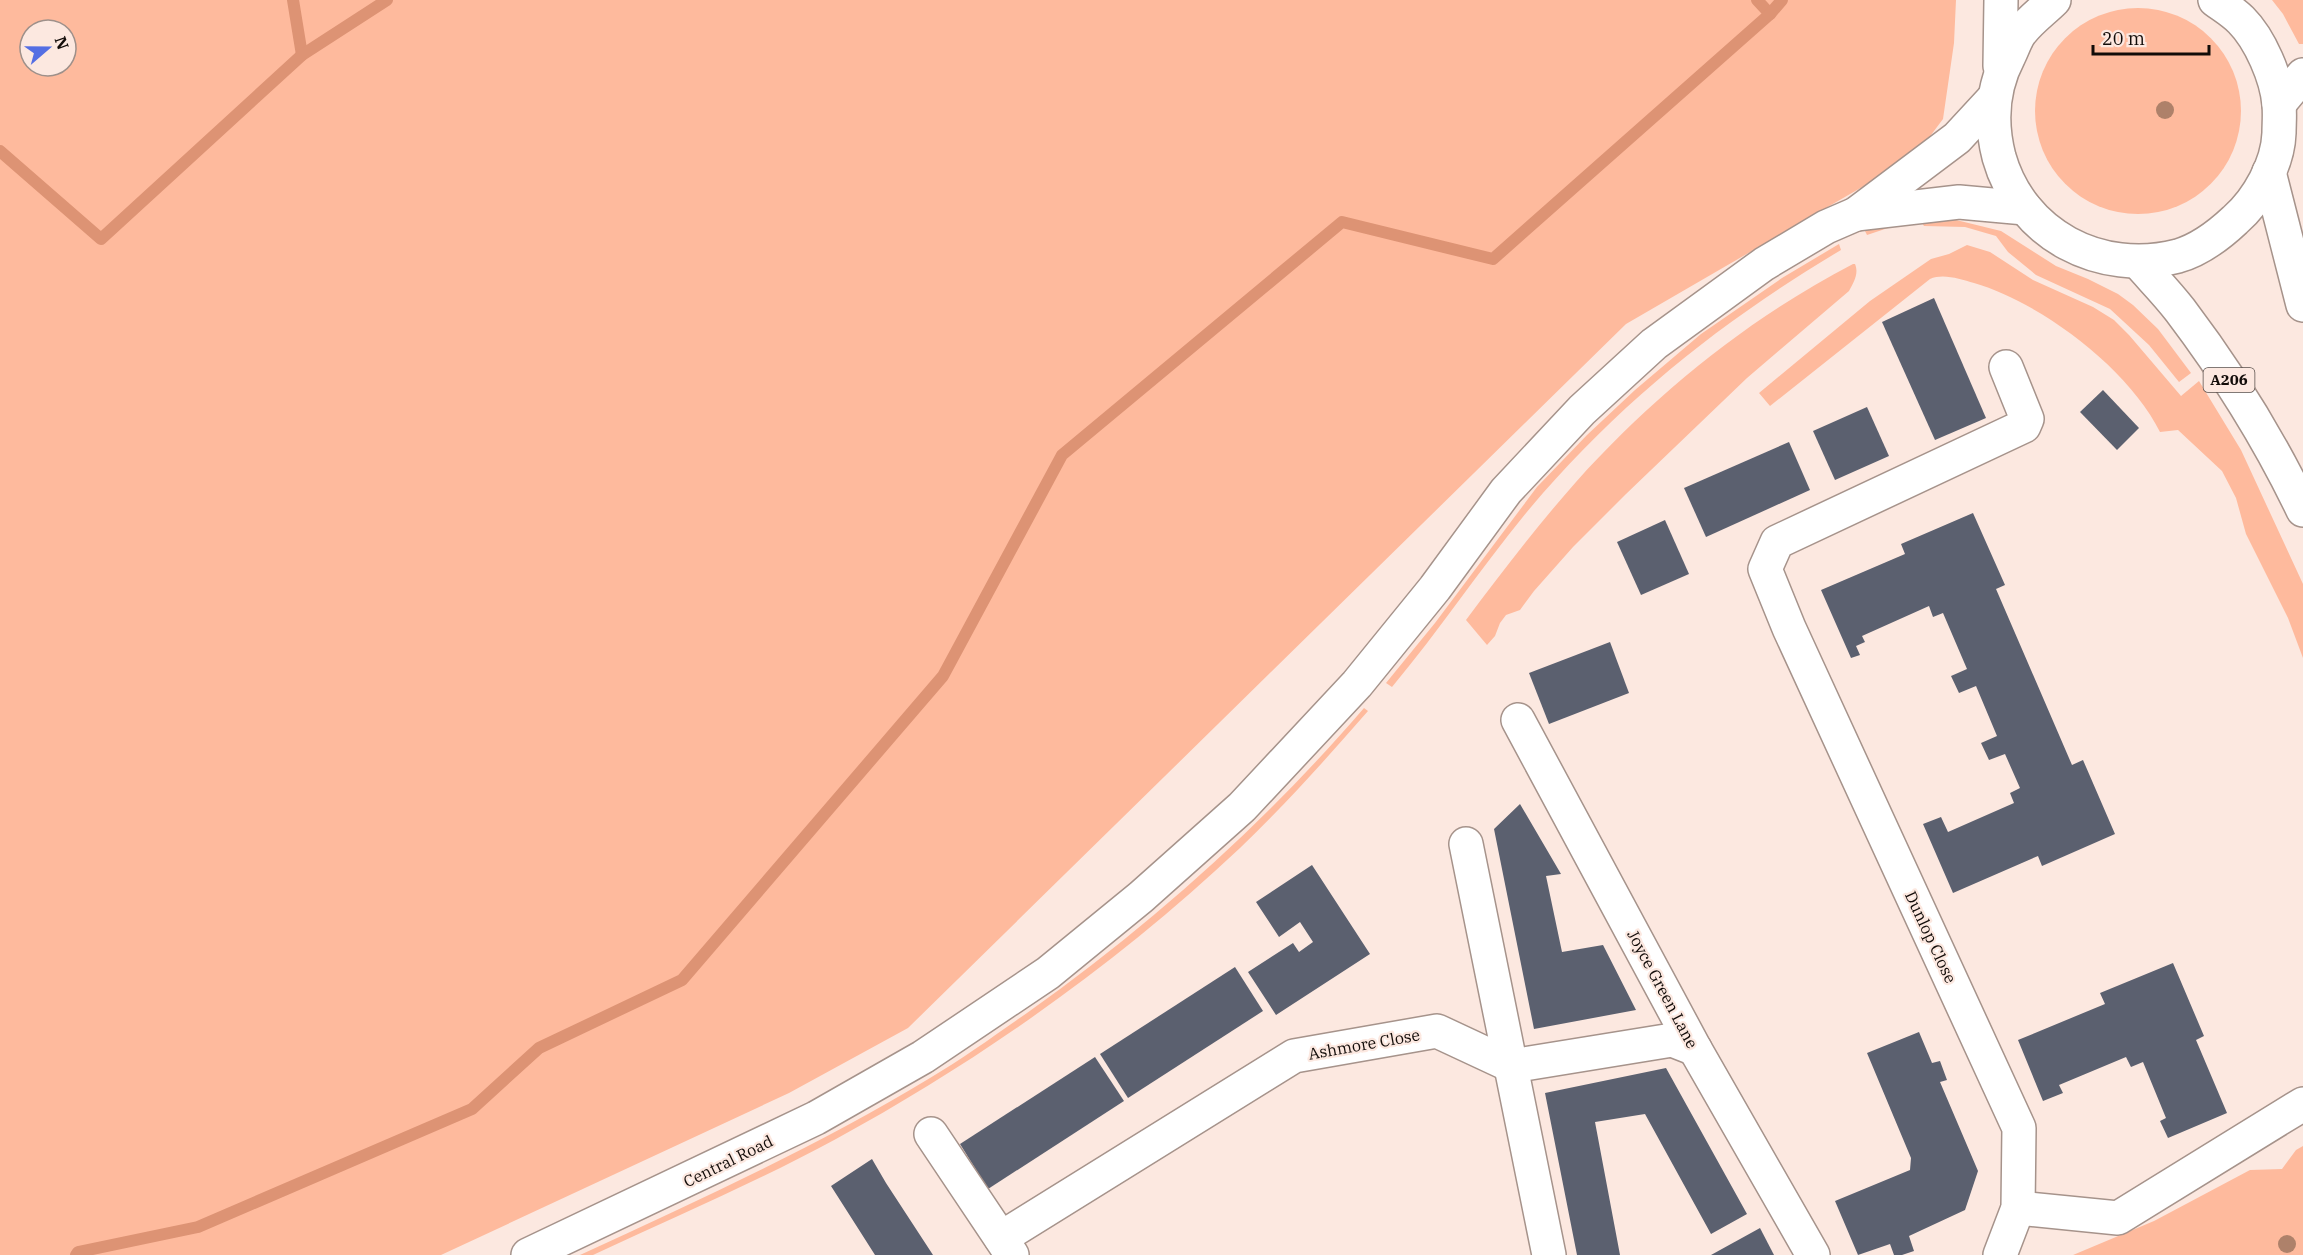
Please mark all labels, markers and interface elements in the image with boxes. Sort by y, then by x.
north arrow [18,18,78,78]
scale bar [2093,18,2208,56]
text: 20 m [2102,27,2145,50]
text: N [51,34,74,52]
road number: A206 [2204,368,2254,392]
street label: Dunlop Close [1901,888,1961,986]
street label: Joyce Green Lane [1623,926,1703,1052]
street label: Ashmore Close [1307,1024,1421,1064]
street label: Central Road [680,1131,776,1191]

